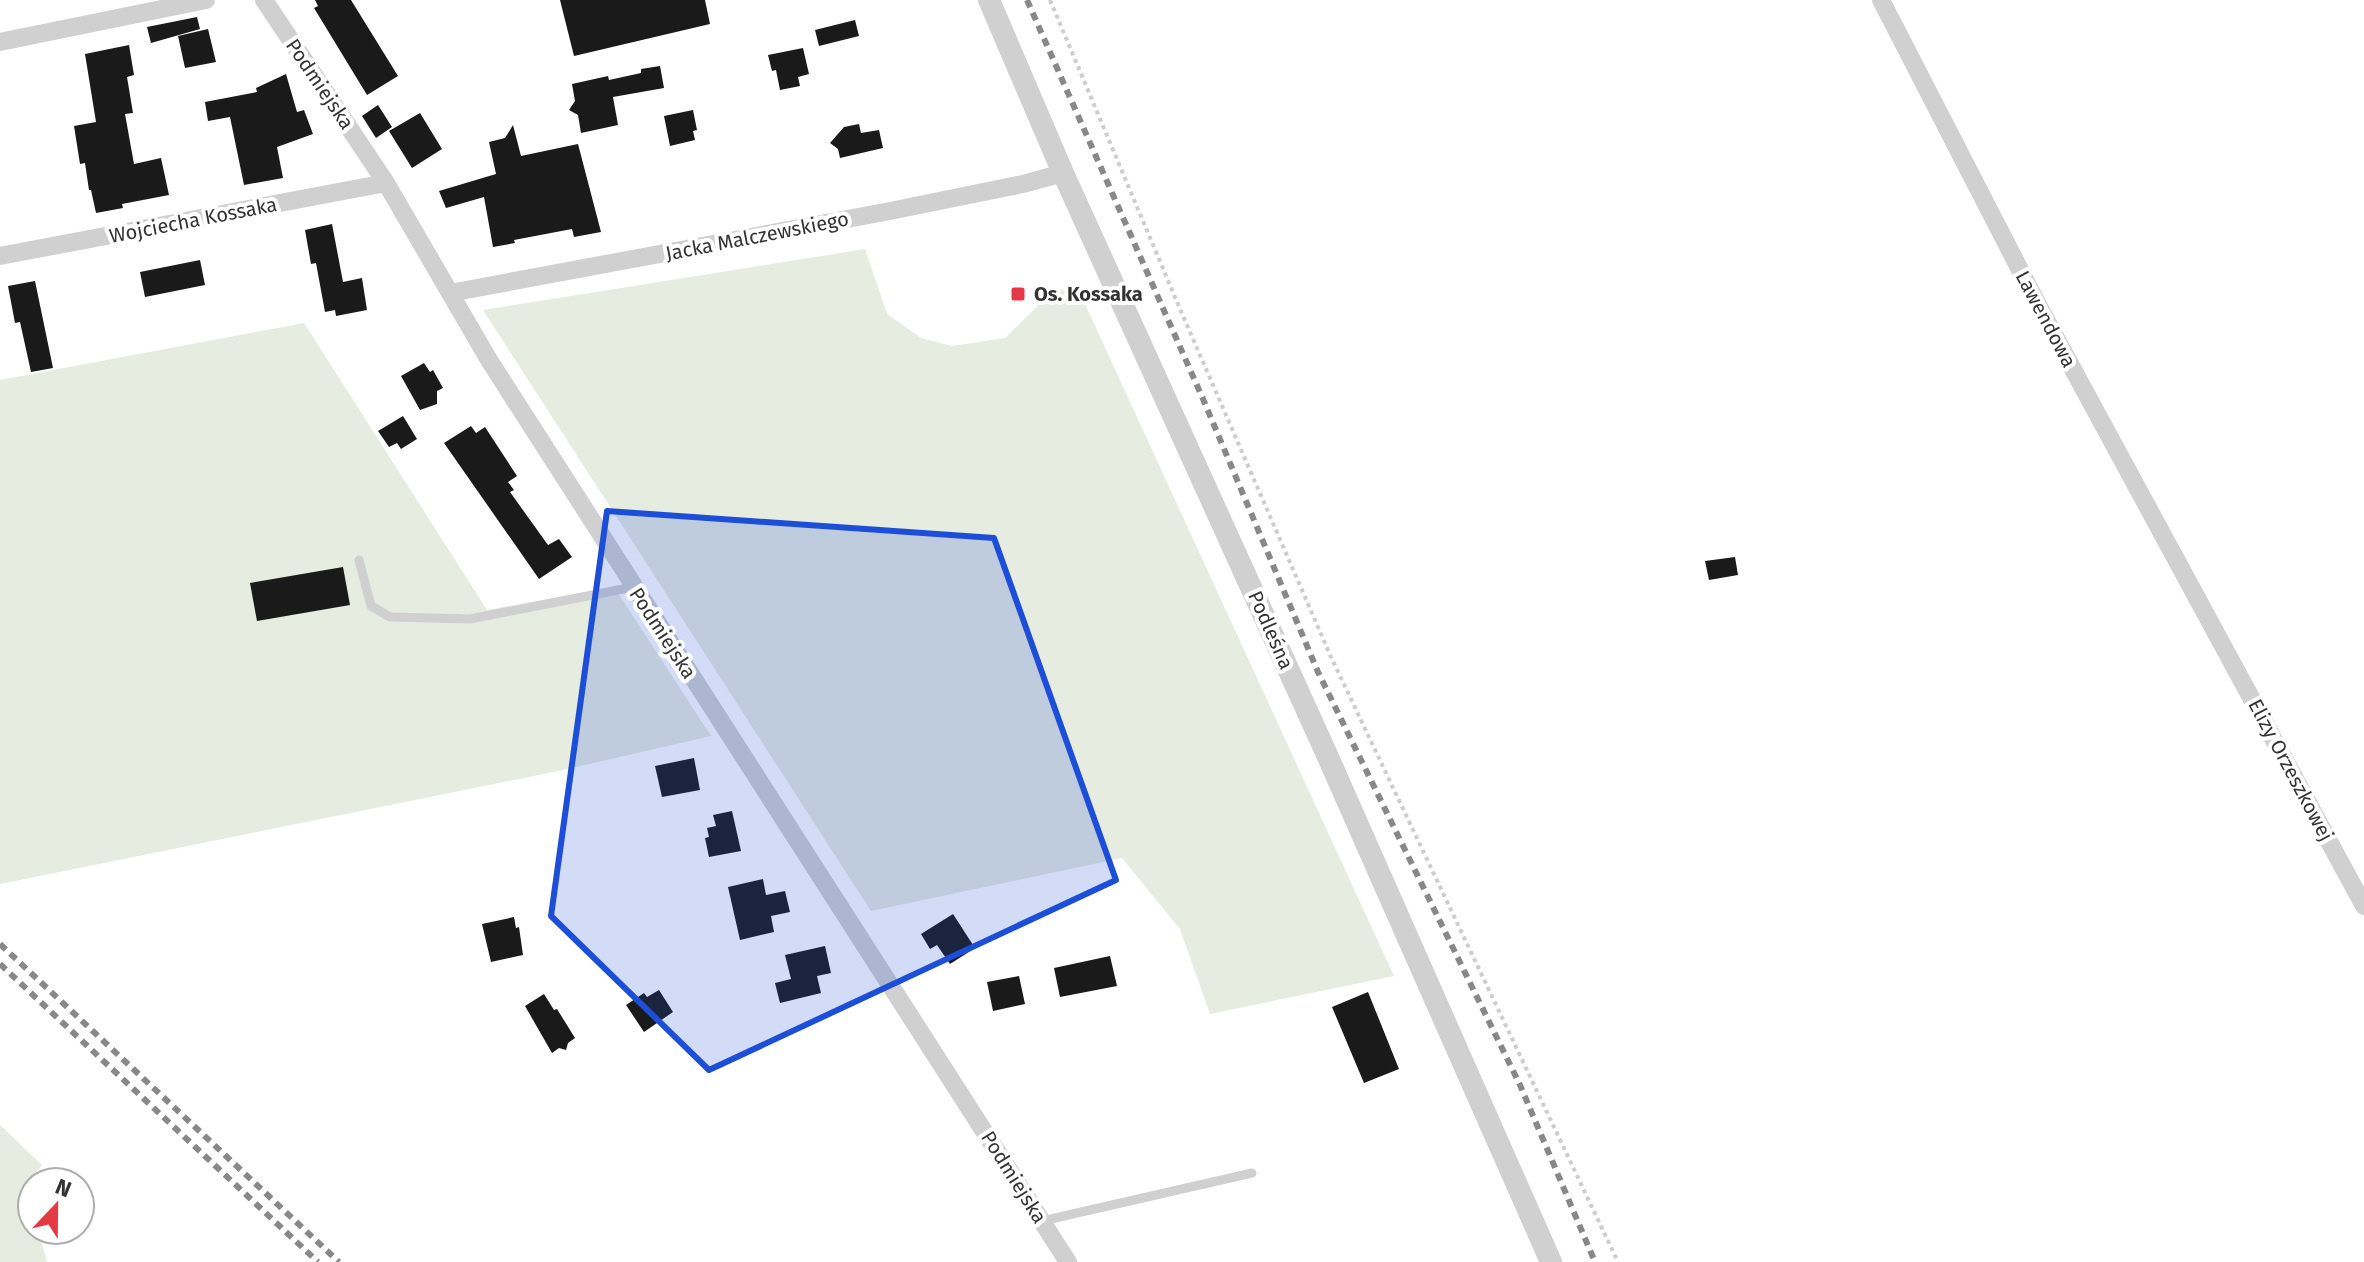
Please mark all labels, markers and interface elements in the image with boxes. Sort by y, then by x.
street label: Podmiejska [281,34,359,134]
street label: Wojciecha Kossaka [107,192,279,248]
street label: Jacka Malczewskiego [663,206,851,266]
street label: Lawendowa [2010,267,2082,371]
place label: Os. Kossaka [1034,282,1143,306]
marker: Os. Kossaka [1009,285,1027,303]
street label: Podmiejska [625,583,701,683]
street label: Podleśna [1243,587,1299,673]
street label: Elizy Orzeszkowej [2243,695,2339,845]
street label: Podmiejska [976,1126,1052,1228]
north arrow [16,1166,96,1246]
text: N [51,1173,75,1203]

